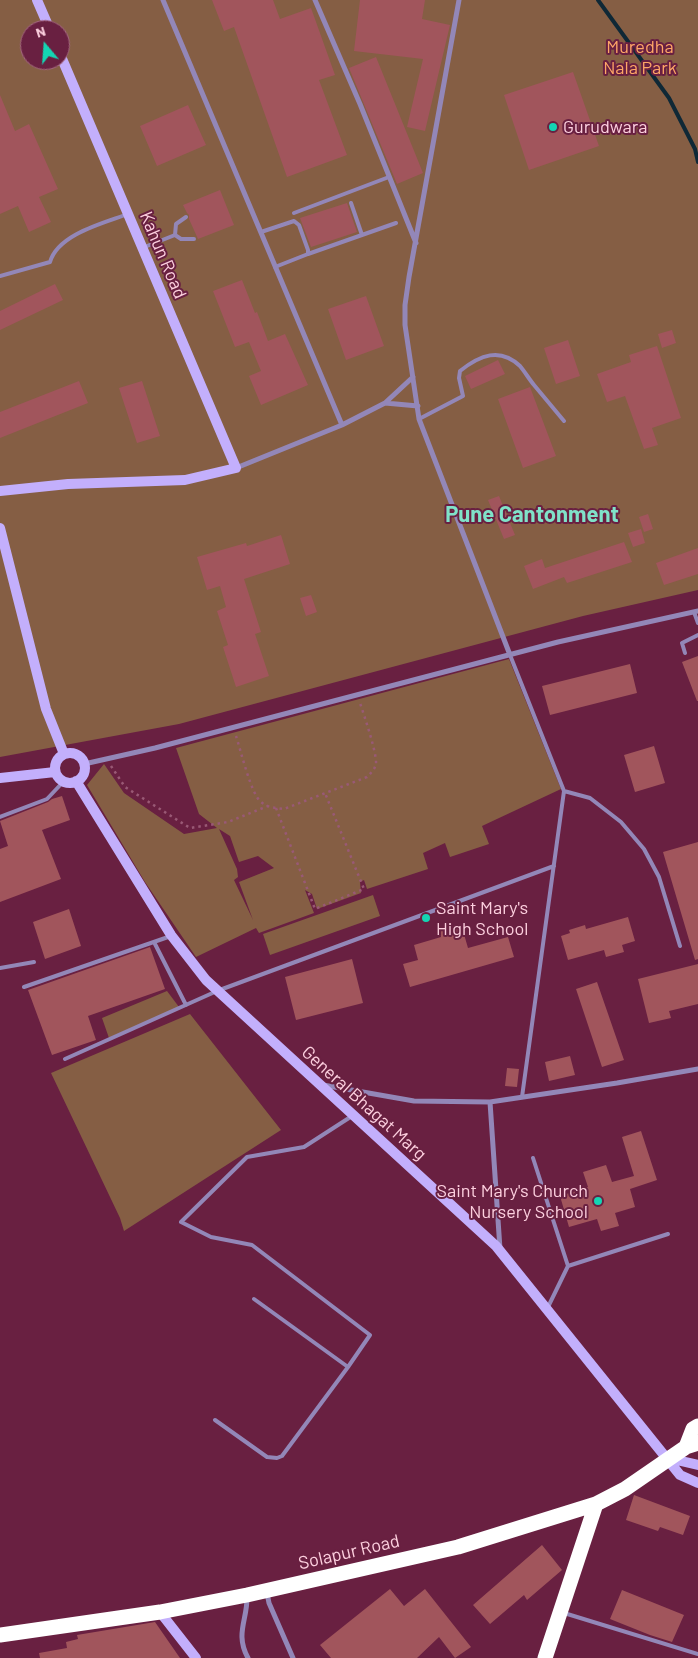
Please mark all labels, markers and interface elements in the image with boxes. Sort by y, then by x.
north arrow [20,20,70,70]
text: N [33,22,48,41]
park label: Muredha Nala Park [603,36,677,78]
place label: Gurudwara [563,116,647,138]
marker: Gurudwara [547,121,559,133]
street label: Kahun Road [135,208,191,302]
district label: Pune Cantonment [445,502,619,528]
place label: Saint Mary's High School [436,897,529,940]
marker: Saint Mary's High School [420,912,432,924]
street label: General Bhagat Marg [297,1041,431,1165]
place label: Saint Mary's Church Nursery School [437,1180,588,1222]
marker: Saint Mary's Church Nursery School [592,1195,604,1207]
street label: Solapur Road [296,1530,402,1574]

